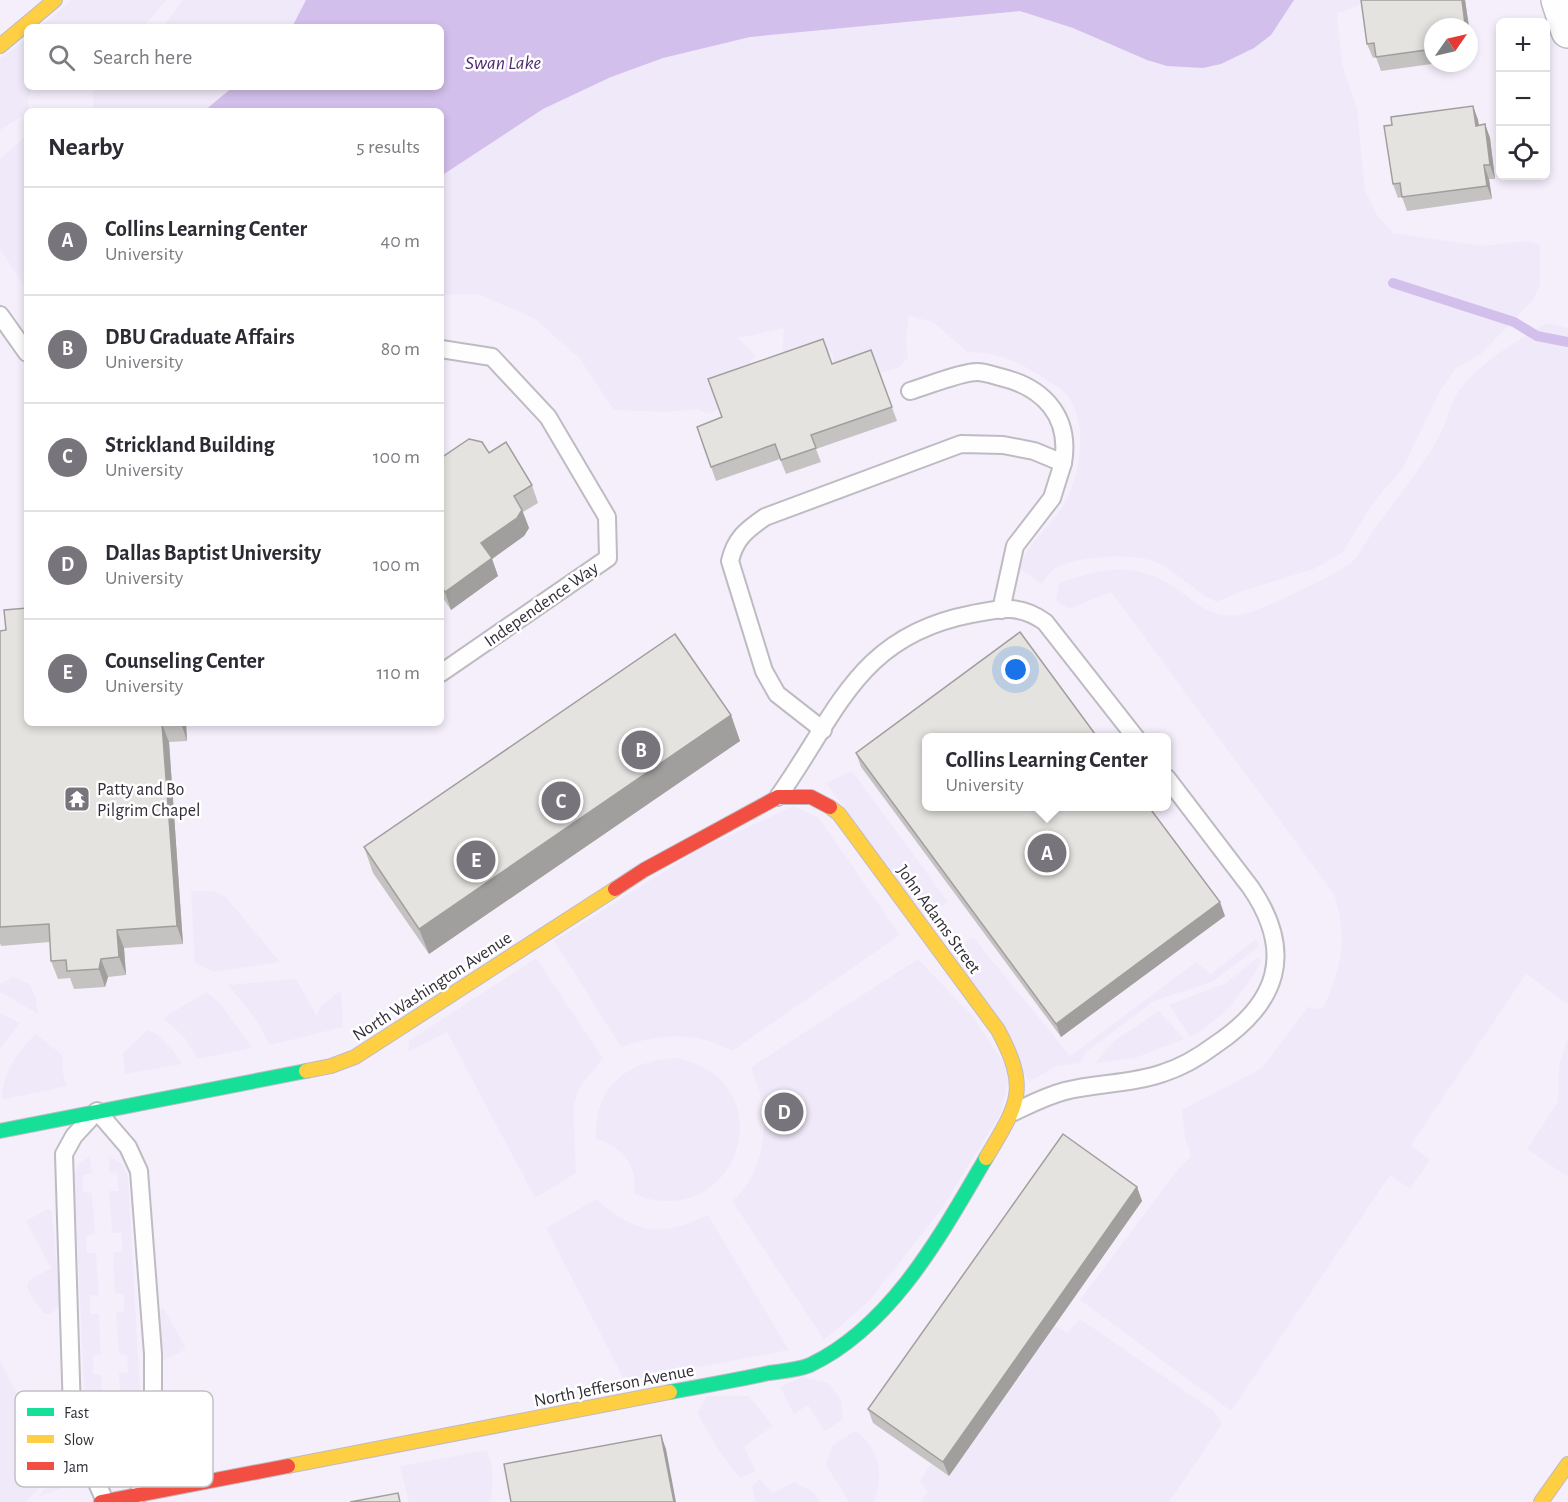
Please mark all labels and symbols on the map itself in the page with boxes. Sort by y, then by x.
north arrow [1424,18,1478,72]
water label: Swan Lake [465,53,542,73]
street label: Independence Way [481,559,602,651]
your location [1001,655,1030,684]
pin: B [622,728,660,772]
pin: C [542,778,580,824]
place label: Patty and Bo Pilgrim Chapel [97,781,200,820]
temple icon: Patty and Bo Pilgrim Chapel [62,784,92,814]
pin: A [1028,830,1066,876]
pin: E [456,838,496,882]
street label: John Adams Street [893,862,984,977]
street label: North Washington Avenue [350,929,515,1045]
pin: D [764,1090,804,1134]
street label: North Jefferson Avenue [533,1362,696,1410]
legend [15,1391,213,1487]
text: Fast [64,1405,89,1421]
text: Slow [64,1432,94,1448]
text: Jam [64,1459,89,1475]

